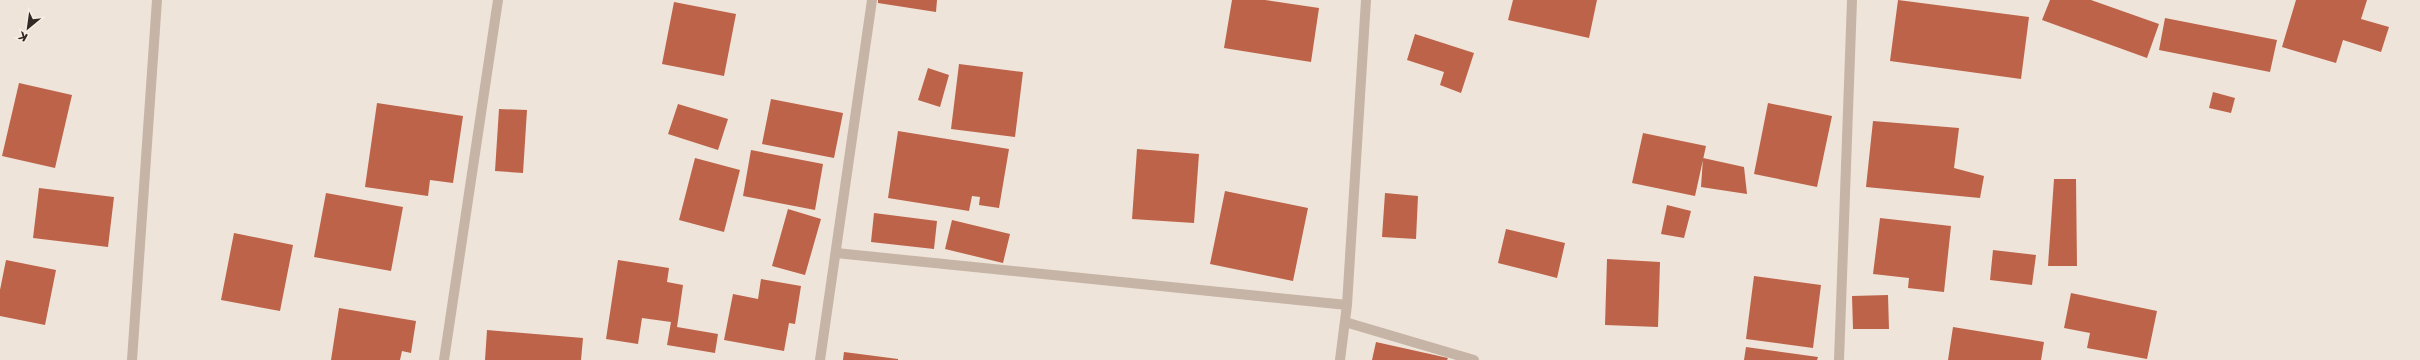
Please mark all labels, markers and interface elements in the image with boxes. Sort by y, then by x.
north arrow [8,8,48,48]
text: K [16,28,30,44]

